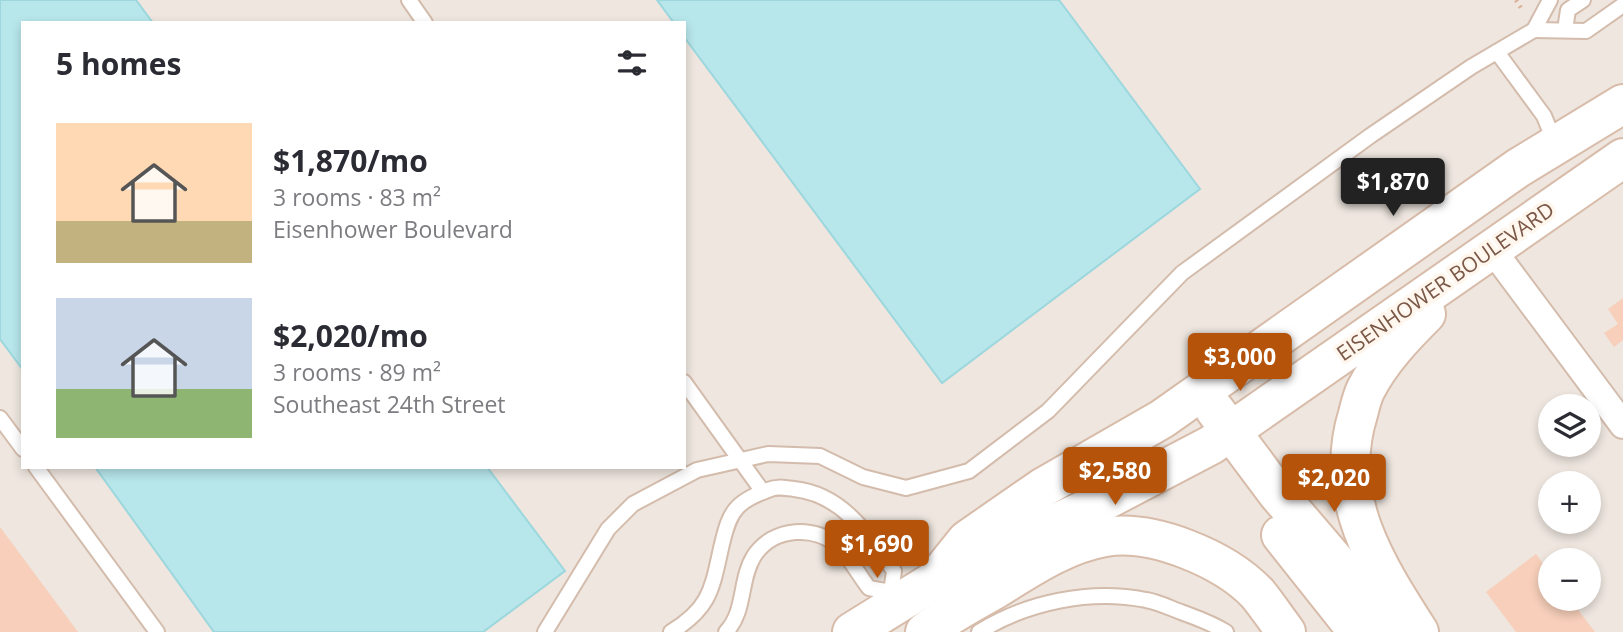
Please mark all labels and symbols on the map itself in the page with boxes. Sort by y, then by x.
pin: $1,870 [1336,158,1450,218]
street label: EISENHOWER BOULEVARD [1331,195,1559,367]
pin: $3,000 [1183,334,1297,393]
pin: $2,580 [1058,448,1172,507]
pin: $2,020 [1277,454,1391,514]
pin: $1,690 [820,520,934,580]

